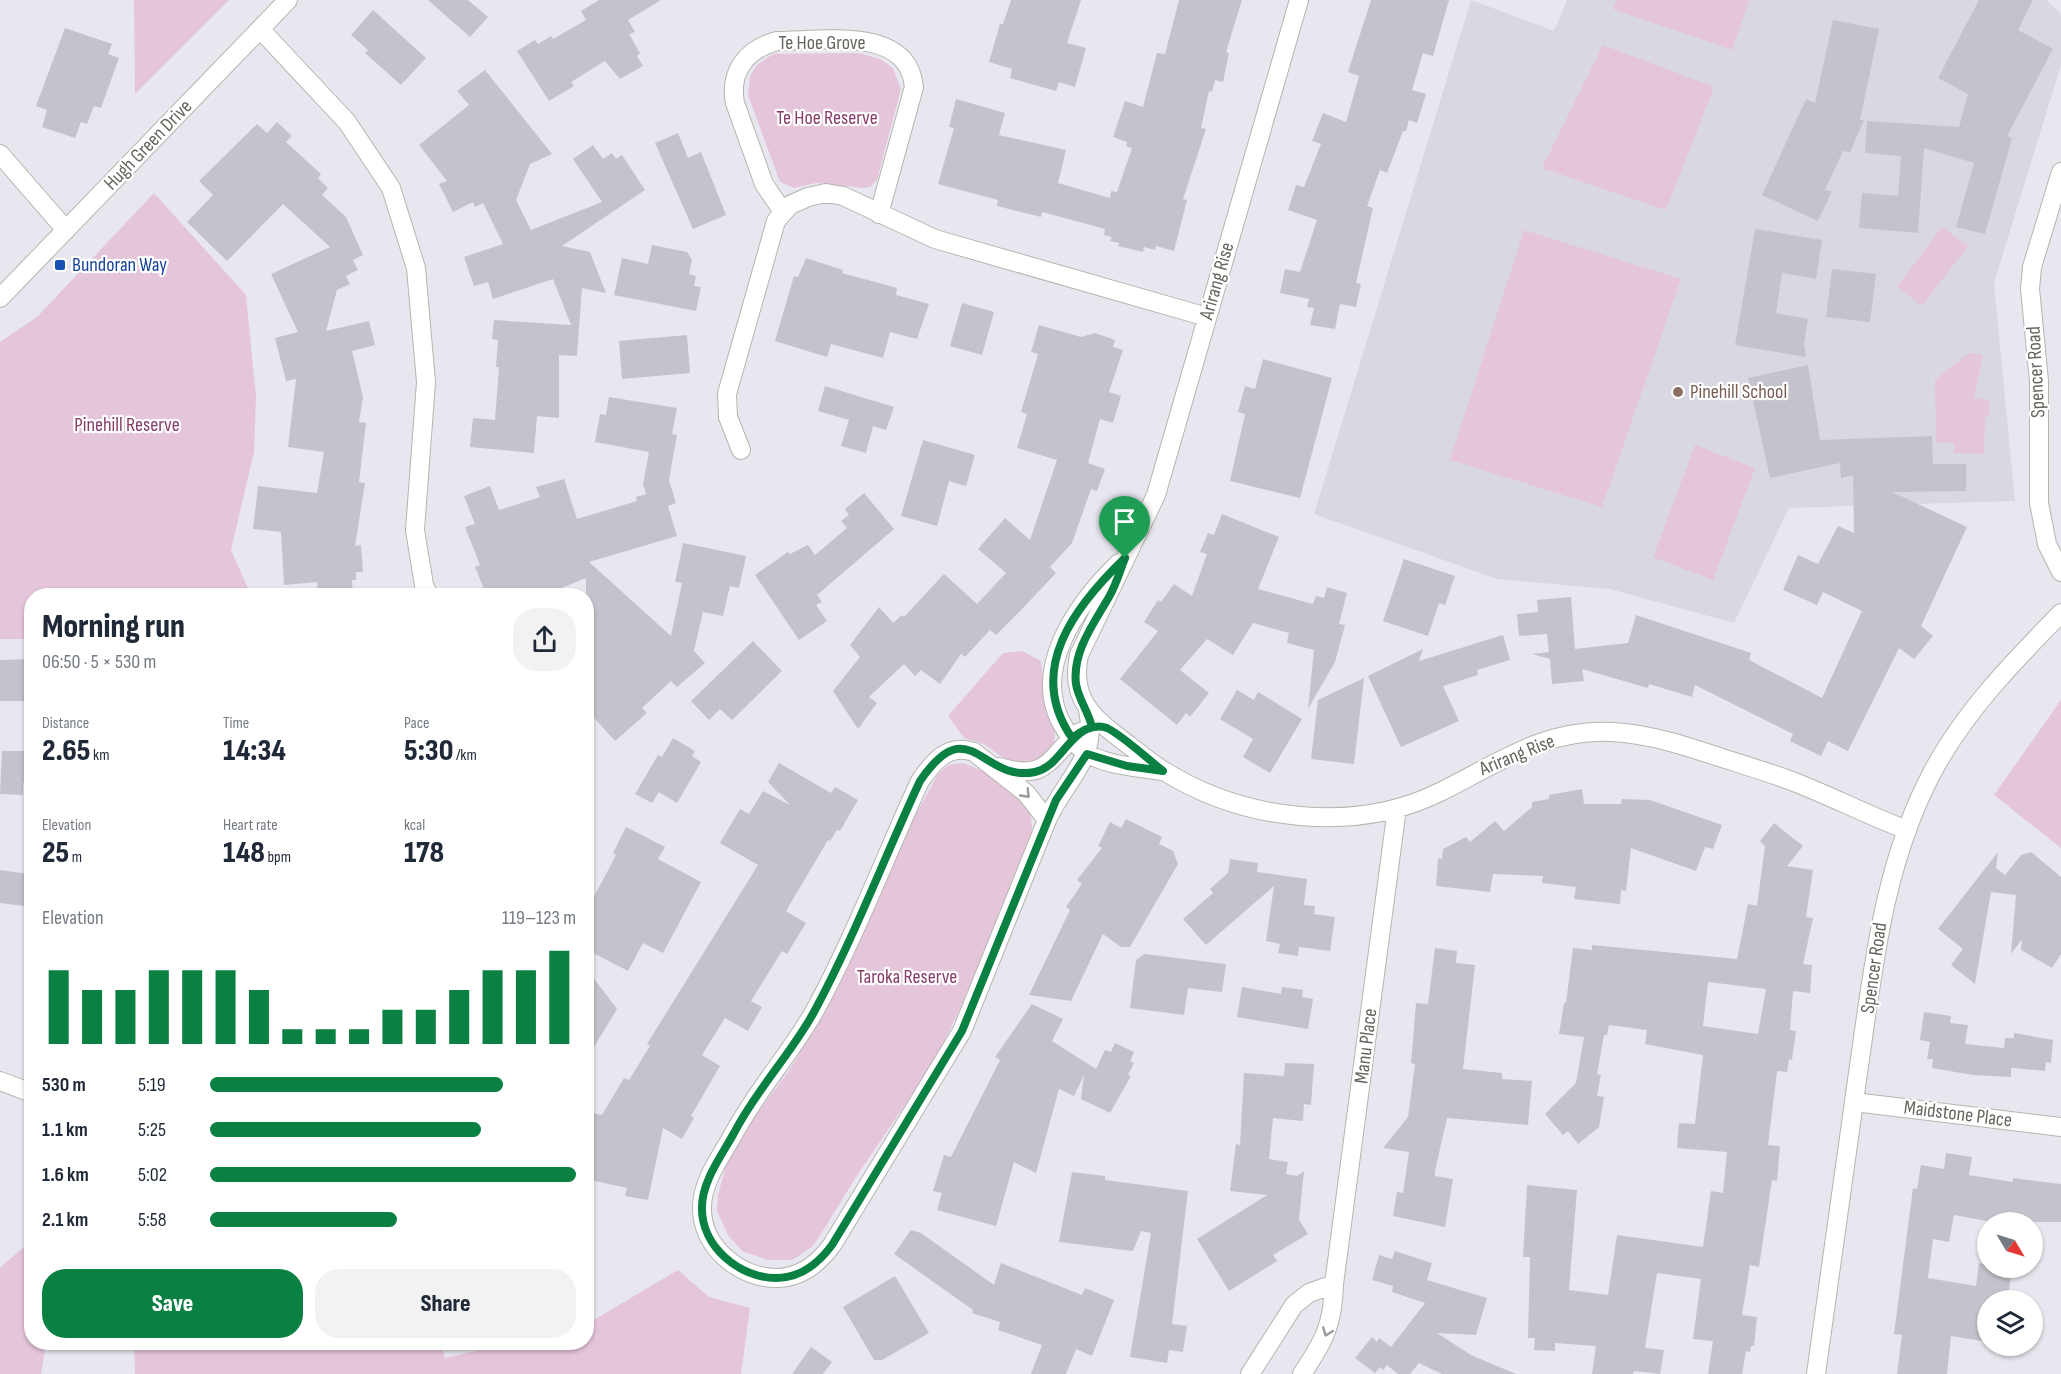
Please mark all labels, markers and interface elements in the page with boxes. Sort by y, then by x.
street label: Te Hoe Grove [779,31,865,55]
street label: Hugh Green Drive [99,95,197,195]
park label: Te Hoe Reserve [776,106,878,130]
street label: Arirang Rise [1194,240,1239,323]
place label: Bundoran Way [72,253,167,277]
marker: Bundoran Way [53,258,67,272]
street label: Spencer Road [2022,326,2050,418]
place label: Pinehill School [1690,380,1787,404]
marker: Pinehill School [1671,385,1685,399]
park label: Pinehill Reserve [74,413,180,437]
pin [1099,496,1150,558]
icon: arrive [1108,505,1141,538]
text: Morning run [42,607,185,647]
button: share [513,608,576,671]
text: 06:50 · 5 × 530 m [42,650,156,674]
text: Distance [42,714,89,733]
text: Time [223,714,249,733]
text: Pace [404,714,429,733]
street label: Arirang Rise [1475,729,1558,781]
text: 2.65 [42,733,91,769]
text: 14:34 [223,733,286,769]
text: 5:30 [404,733,453,769]
text: km [91,746,109,765]
text: /km [453,746,477,765]
one-way arrow [1019,786,1030,797]
text: Elevation [42,816,91,835]
text: Heart rate [223,816,278,835]
text: kcal [404,816,425,835]
text: 25 [42,835,69,871]
text: 148 [223,835,265,871]
text: 178 [404,835,444,871]
text: m [69,848,82,867]
text: bpm [265,848,291,867]
text: Elevation [42,906,104,930]
text: 119–123 m [502,906,576,930]
street label: Spencer Road [1856,921,1892,1015]
park label: Taroka Reserve [857,965,957,989]
street label: Manu Place [1349,1007,1383,1085]
text: 530 m [42,1073,86,1097]
text: 5:19 [138,1073,166,1097]
street label: Maidstone Place [1903,1095,2013,1133]
text: 1.1 km [42,1118,88,1142]
text: 5:25 [138,1118,166,1142]
text: 1.6 km [42,1163,89,1187]
text: 5:02 [138,1163,167,1187]
text: 2.1 km [42,1208,88,1232]
text: 5:58 [138,1208,167,1232]
north arrow [1977,1212,2043,1278]
map controls [1977,1212,2043,1356]
button: Save [42,1269,303,1338]
button: Share [315,1269,576,1338]
button: layers [1977,1290,2043,1356]
one-way arrow [1322,1326,1334,1337]

